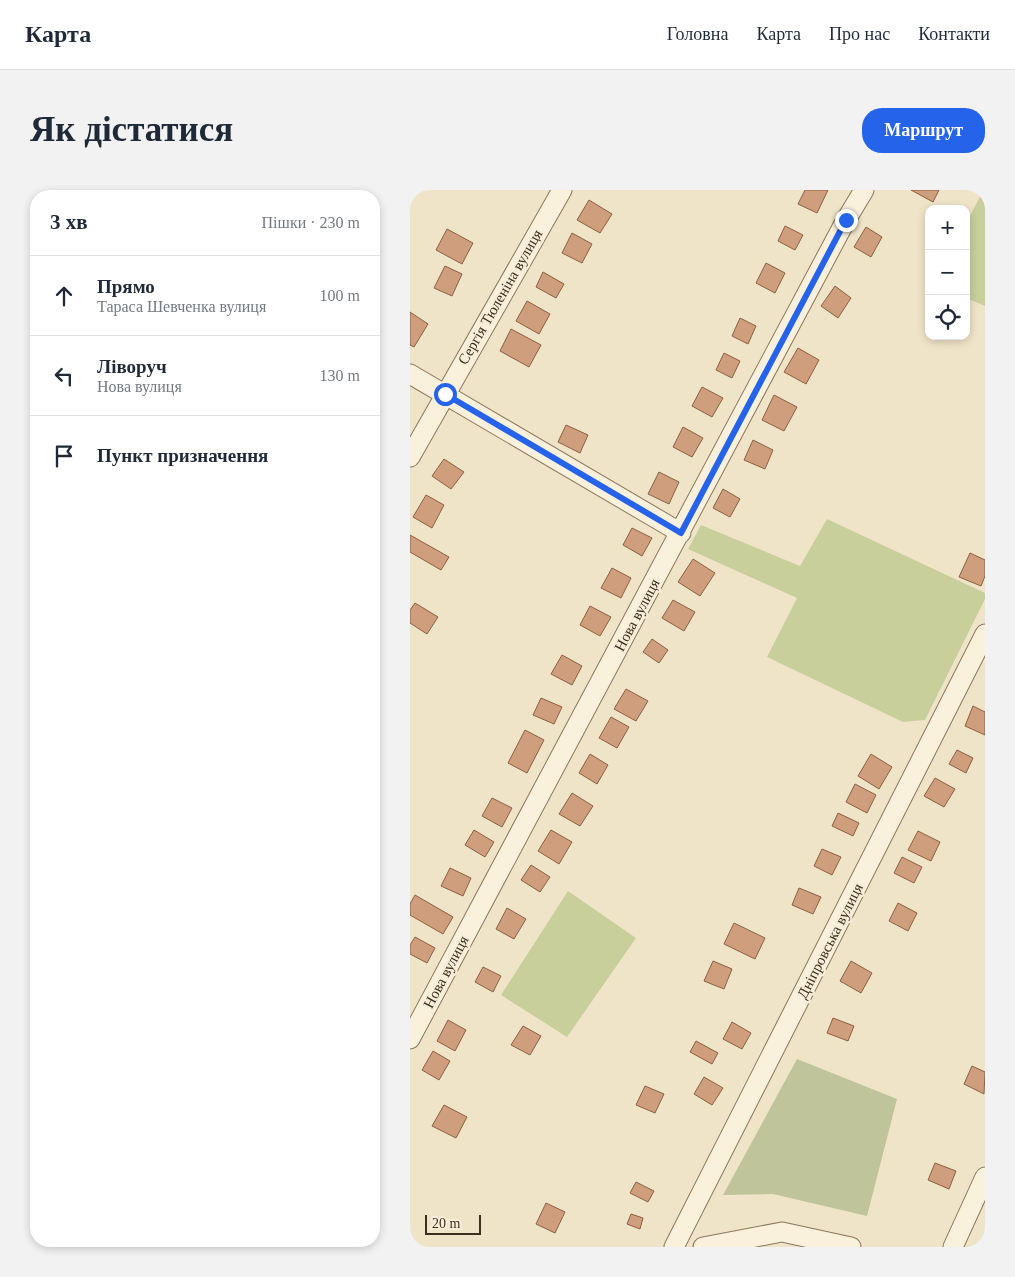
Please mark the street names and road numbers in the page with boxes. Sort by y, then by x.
street label: Сергія Тюленіна вулиця [455,227,545,367]
street label: Нова вулиця [611,576,663,654]
street label: Дніпровська вулиця [794,881,866,1001]
street label: Нова вулиця [420,933,472,1011]

